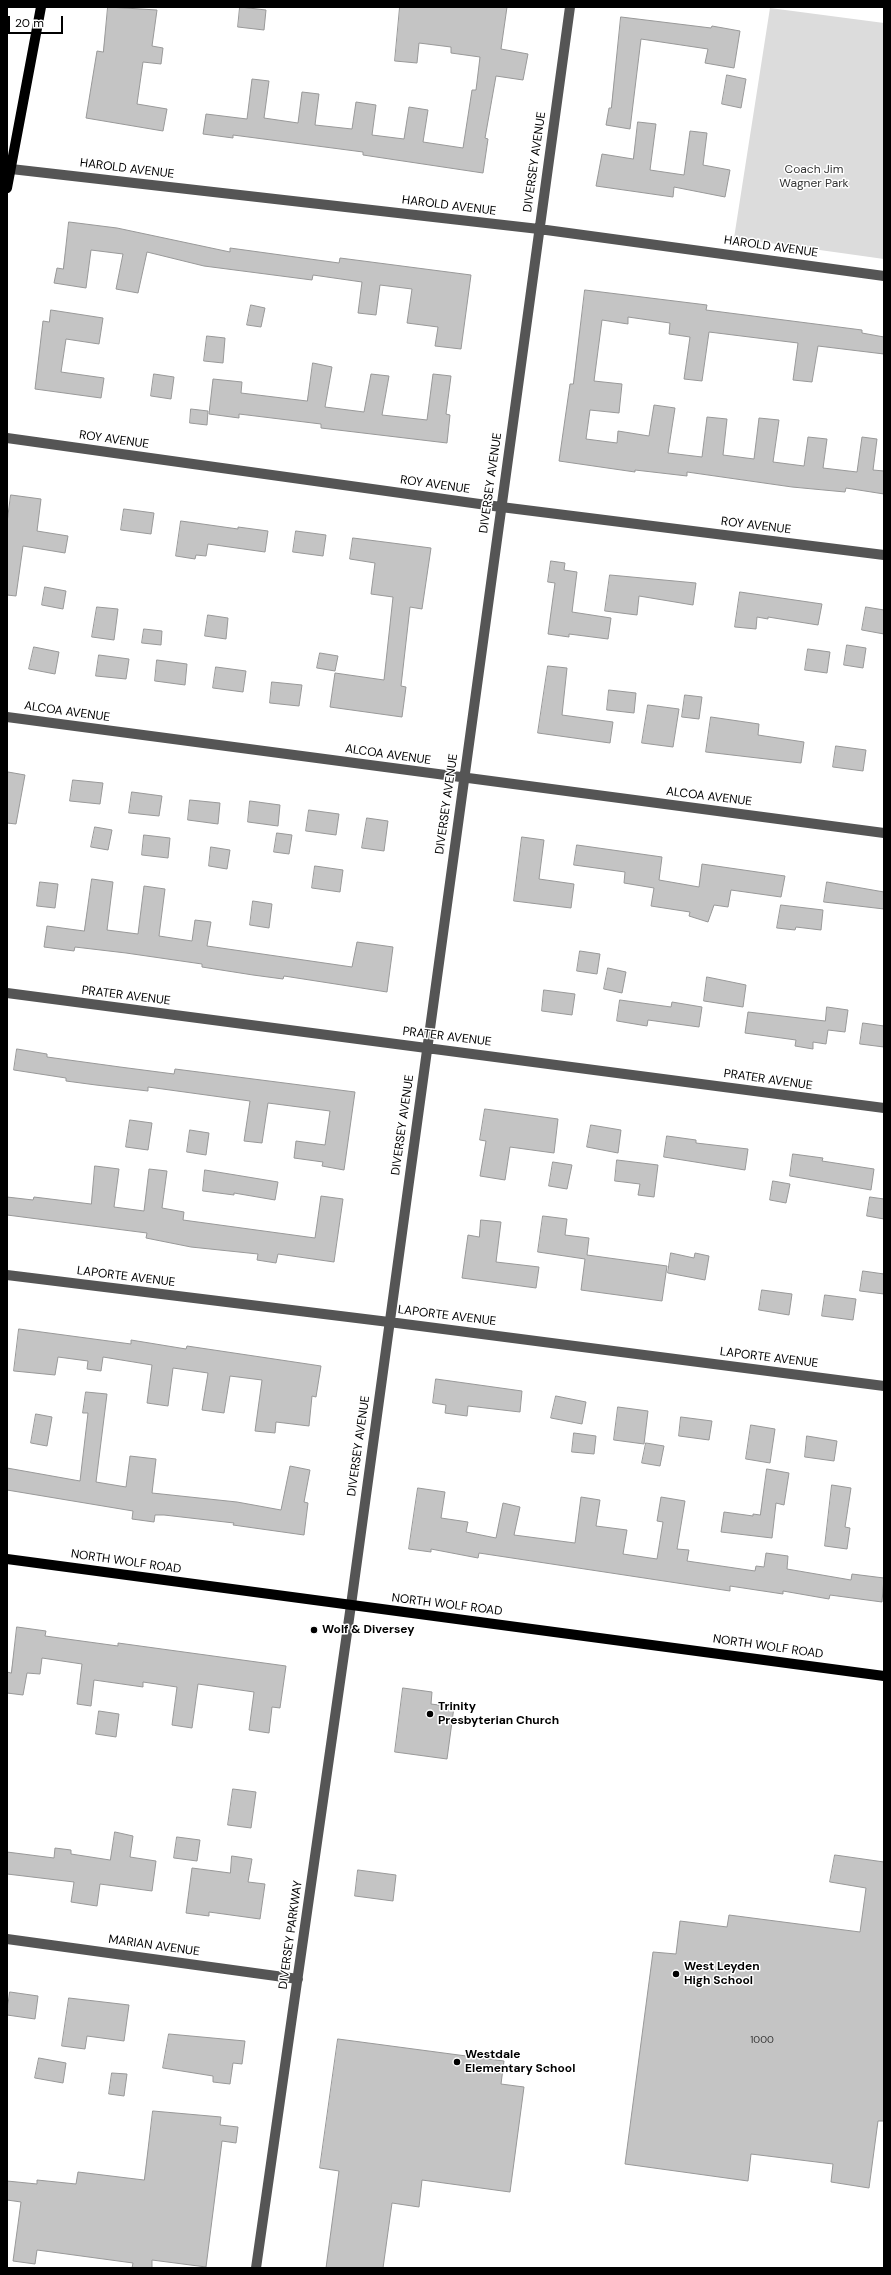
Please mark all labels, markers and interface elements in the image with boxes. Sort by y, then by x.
scale bar [10,8,65,34]
text: 20 m [15,15,44,31]
street label: DIVERSEY AVENUE [521,111,549,213]
street label: HAROLD AVENUE [79,156,175,182]
park label: Coach Jim Wagner Park [779,163,849,191]
street label: HAROLD AVENUE [401,193,497,219]
street label: HAROLD AVENUE [723,233,819,261]
street label: ROY AVENUE [78,428,150,452]
street label: DIVERSEY AVENUE [477,432,505,534]
street label: ROY AVENUE [399,473,471,497]
street label: ROY AVENUE [720,515,792,537]
street label: ALCOA AVENUE [23,699,111,725]
street label: ALCOA AVENUE [344,742,432,768]
street label: DIVERSEY AVENUE [433,753,461,855]
street label: ALCOA AVENUE [665,785,753,809]
street label: PRATER AVENUE [81,983,171,1009]
street label: PRATER AVENUE [402,1024,492,1050]
street label: PRATER AVENUE [723,1067,813,1093]
street label: DIVERSEY AVENUE [389,1074,417,1176]
street label: LAPORTE AVENUE [76,1264,176,1290]
street label: LAPORTE AVENUE [397,1303,497,1329]
street label: LAPORTE AVENUE [719,1345,819,1371]
street label: DIVERSEY AVENUE [345,1395,373,1497]
street label: NORTH WOLF ROAD [70,1547,182,1577]
street label: NORTH WOLF ROAD [391,1591,503,1619]
place label: Wolf & Diversey [322,1623,415,1637]
marker: Wolf & Diversey [309,1625,319,1635]
street label: NORTH WOLF ROAD [712,1632,824,1662]
place label: Trinity Presbyterian Church [438,1700,559,1728]
marker: Trinity Presbyterian Church [425,1709,435,1719]
street label: DIVERSEY PARKWAY [276,1880,306,1990]
street label: MARIAN AVENUE [107,1932,201,1960]
place label: West Leyden High School [684,1960,760,1988]
marker: West Leyden High School [671,1969,681,1979]
house number: 1000 [750,2034,774,2046]
place label: Westdale Elementary School [465,2048,575,2076]
marker: Westdale Elementary School [452,2057,462,2067]

